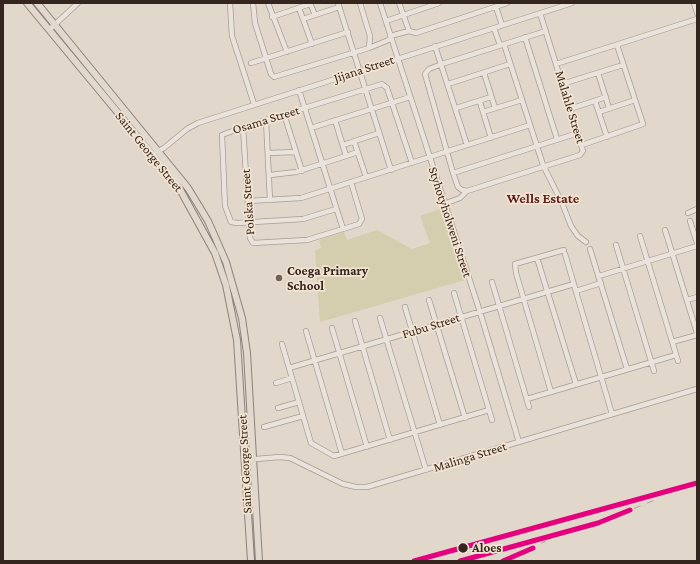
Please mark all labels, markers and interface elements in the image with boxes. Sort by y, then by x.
street label: Jijana Street [332,52,396,86]
street label: Malahle Street [552,69,588,145]
street label: Osama Street [231,102,301,138]
street label: Saint George Street [112,109,186,195]
street label: Styhotyholweni Street [425,165,475,279]
street label: Polska Street [238,168,258,236]
district label: Wells Estate [507,191,579,207]
place label: Coega Primary School [287,263,368,294]
marker: Coega Primary School [274,273,284,283]
street label: Fubu Street [400,310,462,342]
street label: Saint George Street [235,414,255,514]
street label: Malinga Street [432,438,508,476]
place label: Aloes [472,540,502,556]
marker: Aloes [456,541,470,555]

